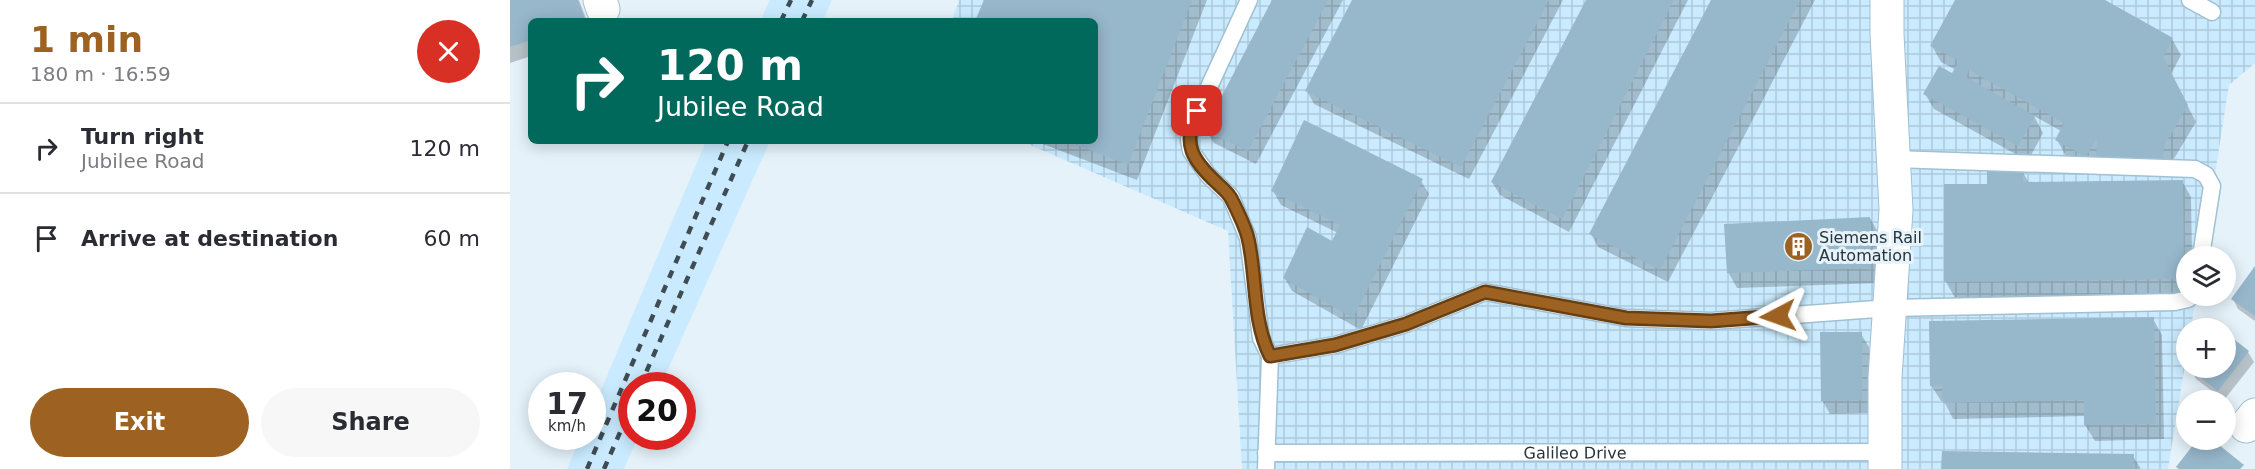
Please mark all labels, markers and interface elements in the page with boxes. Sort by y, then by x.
text: 1 min [30,19,143,60]
button: close [417,20,480,83]
text: 120 m [657,41,803,90]
icon: right [558,42,636,120]
text: 180 m · 16:59 [30,62,171,86]
pin [1171,85,1222,136]
text: Jubilee Road [657,91,824,122]
icon: arrive [1180,94,1213,127]
text: Turn right [81,124,204,149]
icon: right [30,132,63,165]
text: 120 m [410,136,480,161]
text: Jubilee Road [81,149,205,173]
icon: arrive [30,222,63,255]
text: Arrive at destination [81,226,338,251]
text: 60 m [424,226,480,251]
place label: Siemens Rail Automation [1819,228,1922,265]
building icon: Siemens Rail Automation [1782,230,1814,262]
map controls [2176,246,2236,450]
button: layers [2176,246,2236,306]
position arrow [1746,284,1810,348]
button: + [2176,318,2236,378]
speed limit sign: 20 [618,372,696,450]
text: 17 [546,386,588,421]
button: Exit [30,388,249,457]
button: Share [261,388,480,457]
button: − [2176,390,2236,450]
text: km/h [548,417,586,435]
street label: Galileo Drive [1523,443,1627,463]

